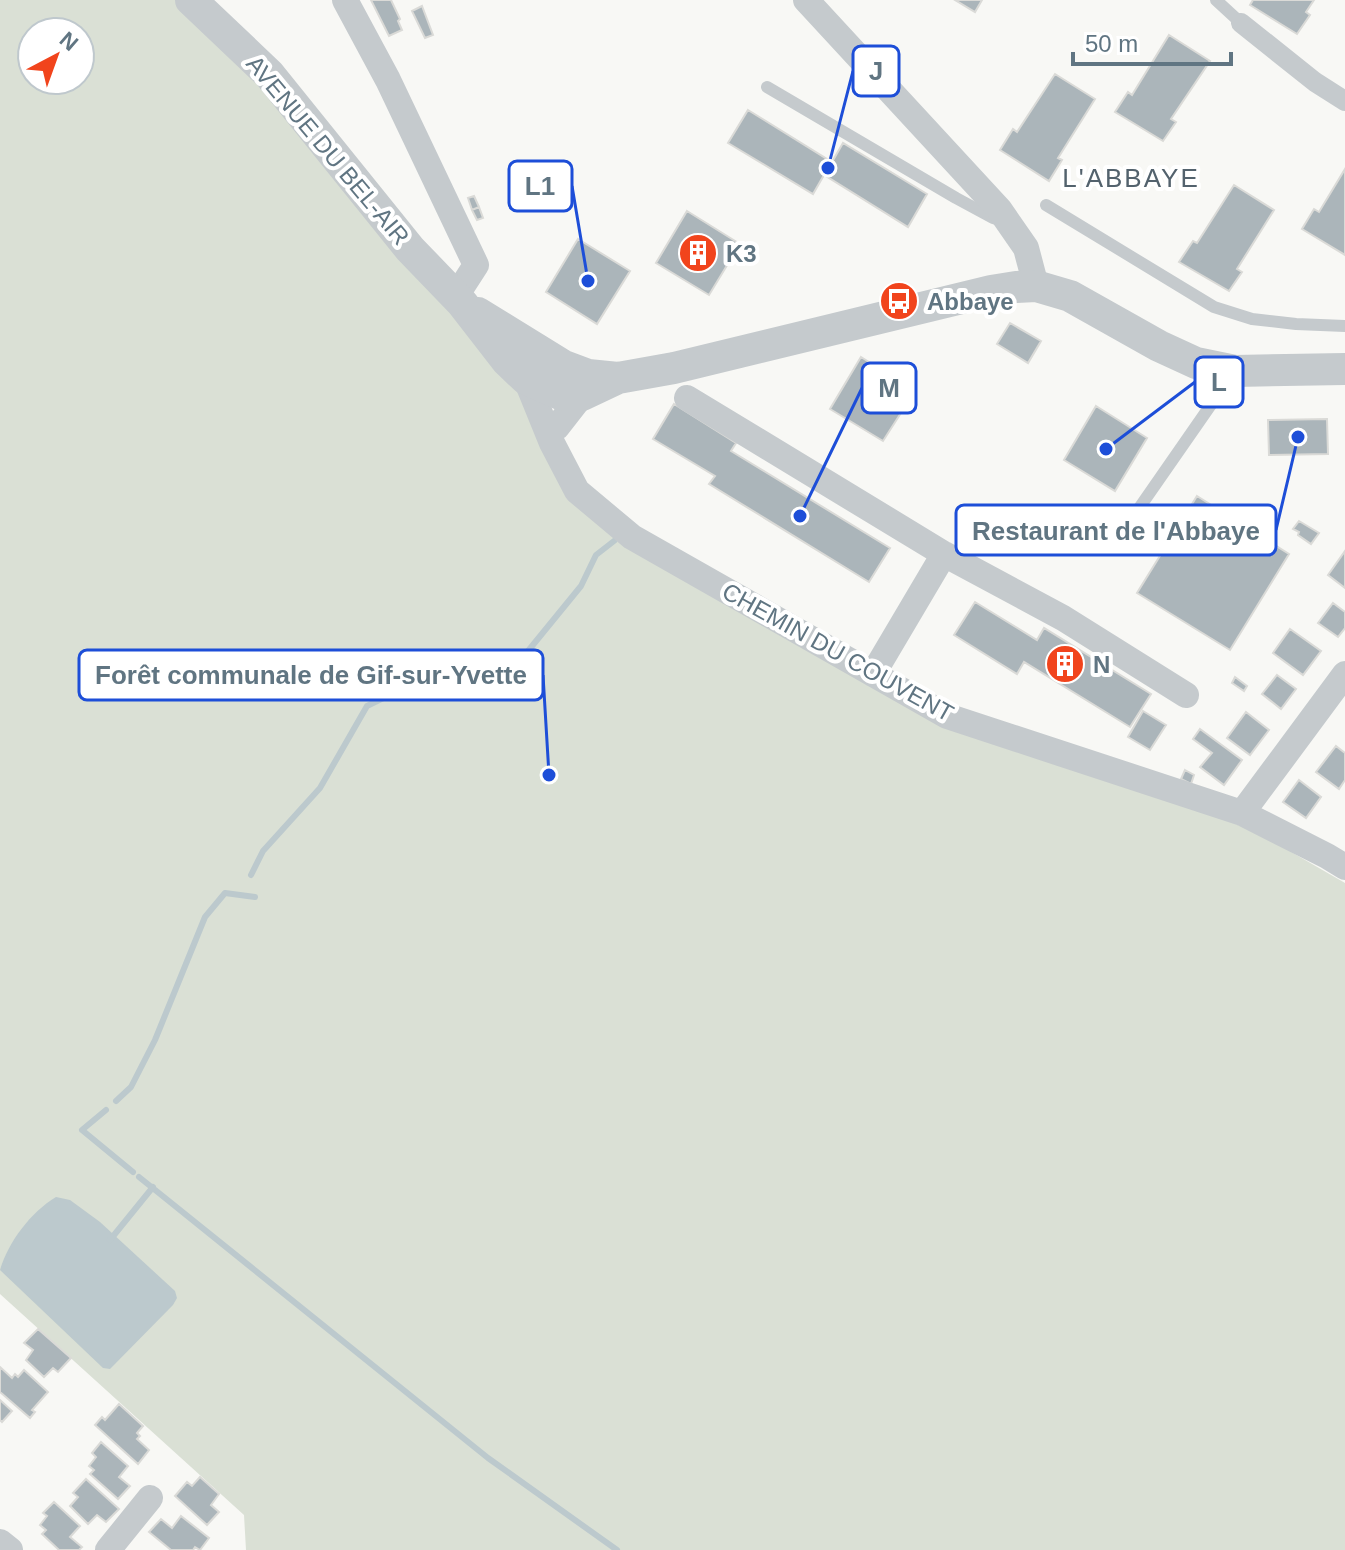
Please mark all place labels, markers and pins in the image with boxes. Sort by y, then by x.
callout: J [853,46,899,96]
callout: L1 [509,161,572,211]
building icon: K3 [677,232,719,274]
place label: K3 [726,240,757,267]
bus stop icon: Abbaye [878,280,920,322]
place label: Abbaye [927,288,1014,315]
callout: L [1195,357,1243,407]
callout: M [862,363,916,413]
callout: Restaurant de l'Abbaye [956,505,1276,555]
building icon: N [1044,643,1086,685]
callout: Forêt communale de Gif-sur-Yvette [79,650,543,700]
place label: N [1093,651,1110,678]

